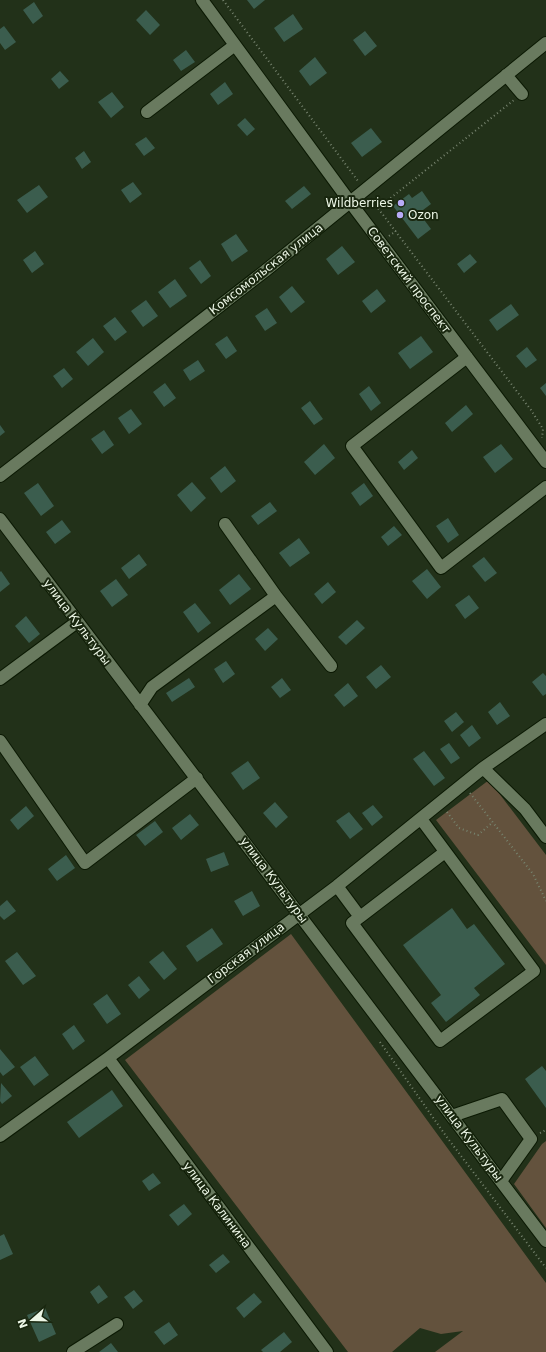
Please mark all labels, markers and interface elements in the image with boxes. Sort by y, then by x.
place label: Wildberries [325,196,393,210]
marker: Wildberries [396,198,406,208]
place label: Ozon [408,208,439,222]
marker: Ozon [395,210,405,220]
street label: Комсомольская улица [206,220,326,318]
street label: Советский проспект [365,224,454,336]
street label: улица Культуры [40,576,114,668]
street label: улица Культуры [237,834,311,926]
street label: Горская улица [205,920,287,986]
street label: улица Культуры [432,1092,506,1184]
street label: улица Калинина [180,1159,254,1251]
north arrow [12,1300,52,1340]
text: N [15,1317,31,1330]

